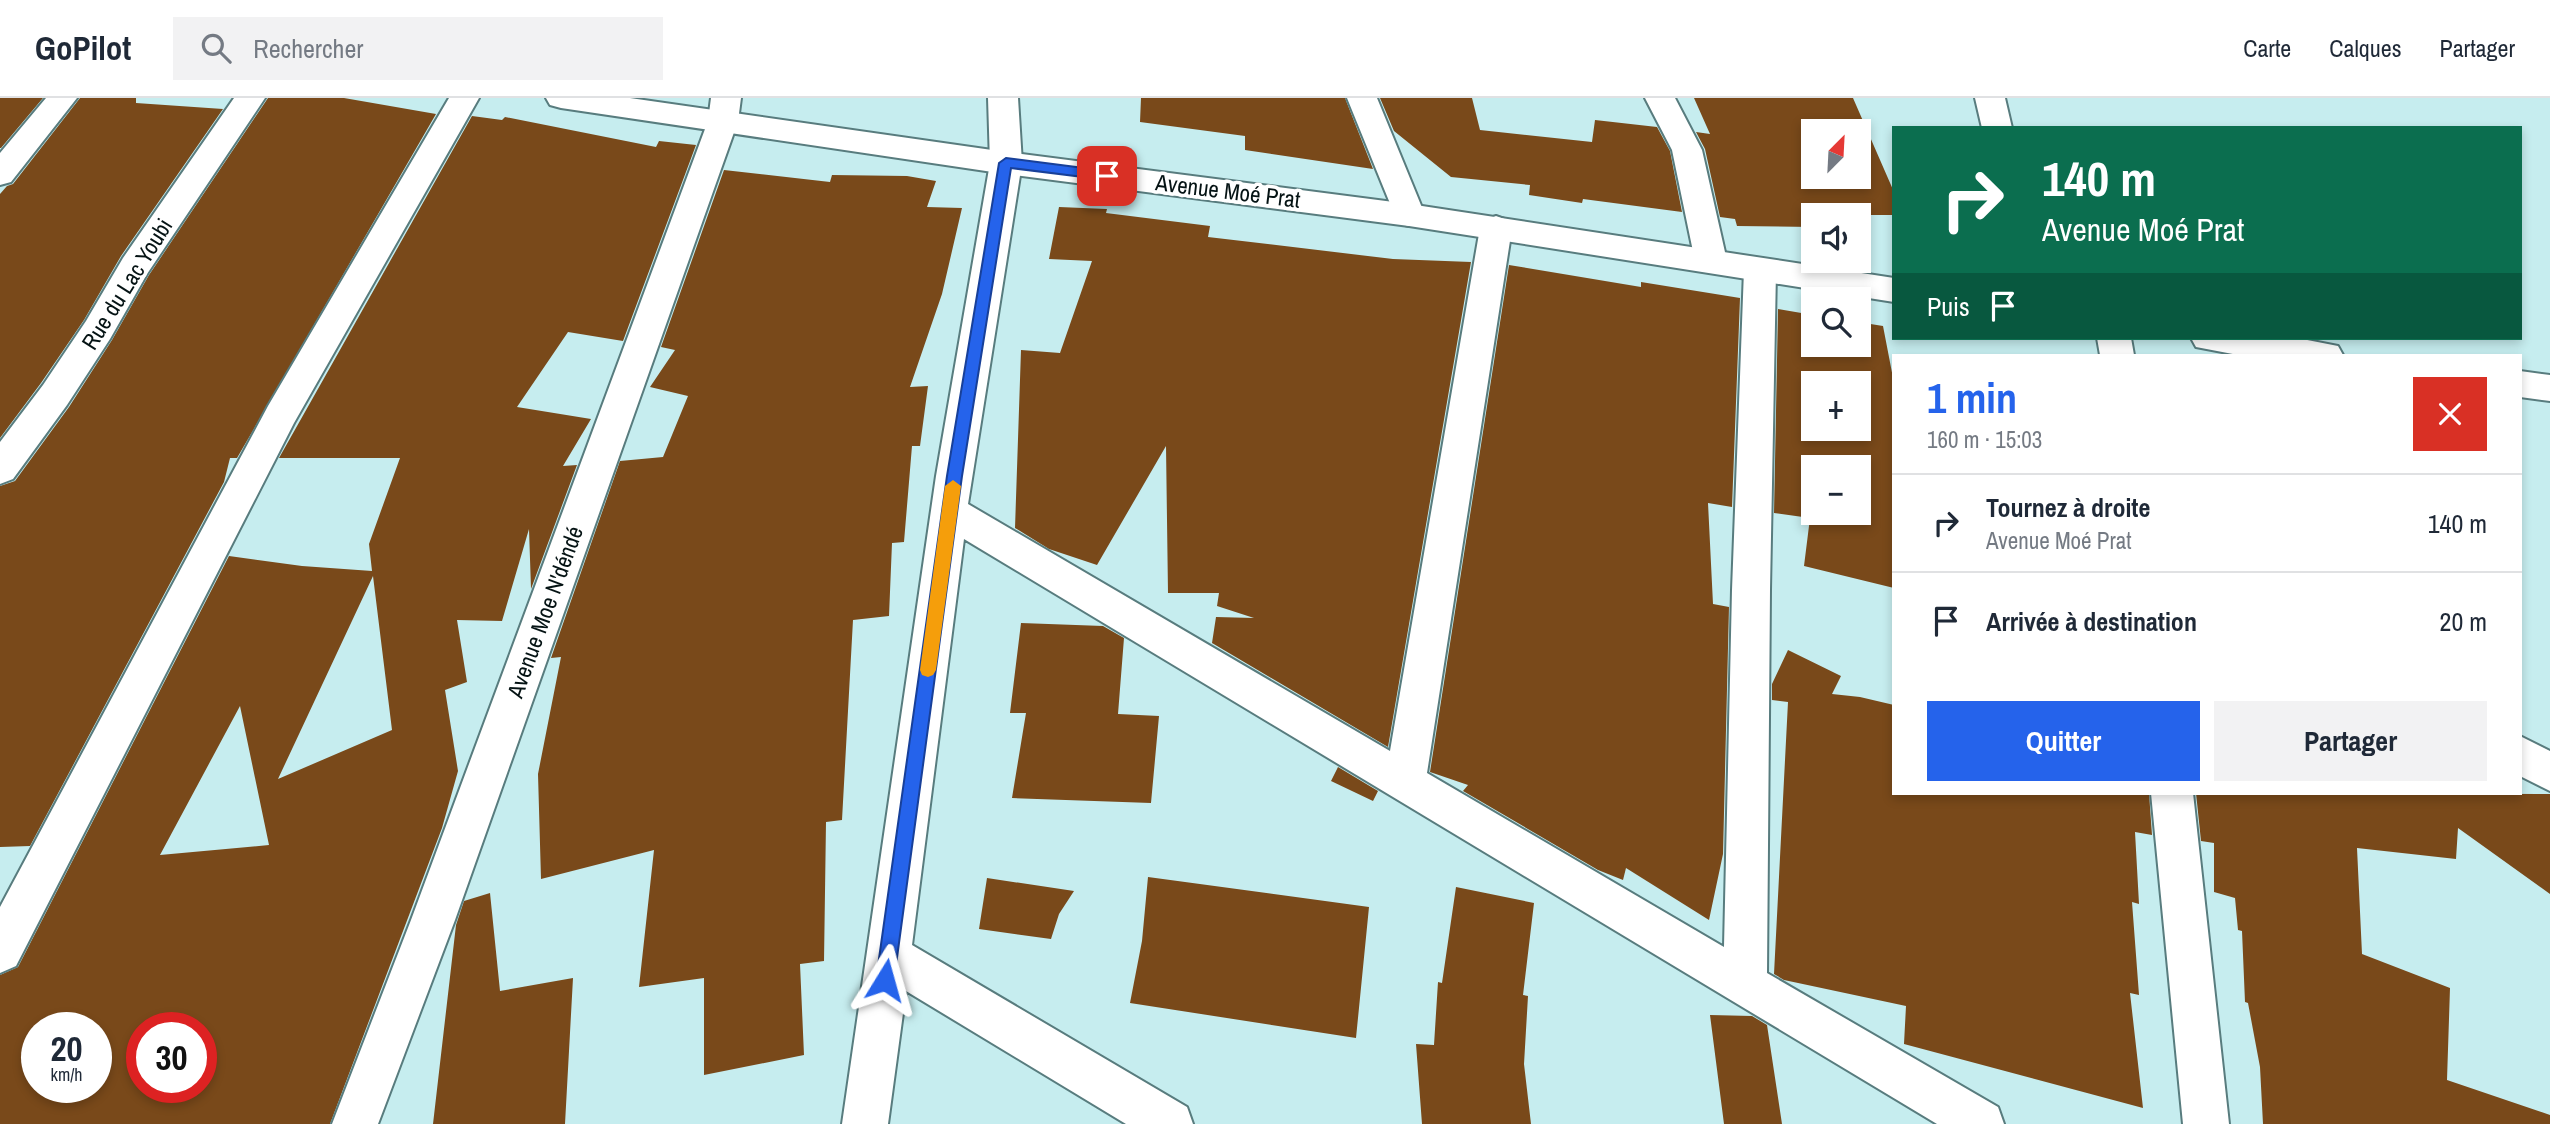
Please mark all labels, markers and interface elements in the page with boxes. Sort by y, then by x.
search box [173,17,663,80]
text: GoPilot [35,26,131,70]
icon: search [197,29,235,67]
text: Rechercher [253,31,363,66]
text: Carte [2243,32,2291,64]
text: Calques [2329,32,2402,64]
text: Partager [2440,32,2515,64]
north arrow [1801,119,1871,189]
map controls [1801,119,1871,525]
text: 140 m [2042,145,2156,211]
pin [1077,146,1137,206]
icon: right [1927,154,2018,245]
icon: arrive [1088,157,1126,195]
street label: Avenue Moé Prat [1153,166,1302,215]
button: sound [1801,203,1871,273]
text: Avenue Moé Prat [2042,208,2244,251]
street label: Rue du Lac Youbi [74,212,179,355]
button: search [1801,287,1871,357]
icon: arrive [1984,287,2022,325]
text: Puis [1927,289,1970,324]
text: 1 min [1927,370,2017,426]
button: + [1801,371,1871,441]
button: close [2413,377,2487,451]
text: 160 m · 15:03 [1927,424,2042,455]
button: − [1801,455,1871,525]
text: Tournez à droite [1986,490,2150,525]
icon: right [1927,504,1965,542]
text: 140 m [2428,506,2487,541]
street label: Avenue Moe N'déndé [499,522,590,703]
text: Avenue Moé Prat [1986,525,2131,556]
icon: arrive [1927,602,1965,640]
text: Arrivée à destination [1986,604,2197,639]
text: 20 m [2440,604,2487,639]
button: Quitter [1927,701,2200,781]
button: Partager [2214,701,2487,781]
position arrow [848,943,922,1017]
speed limit sign: 30 [126,1012,217,1103]
text: 20 [51,1025,82,1072]
text: km/h [51,1062,83,1087]

